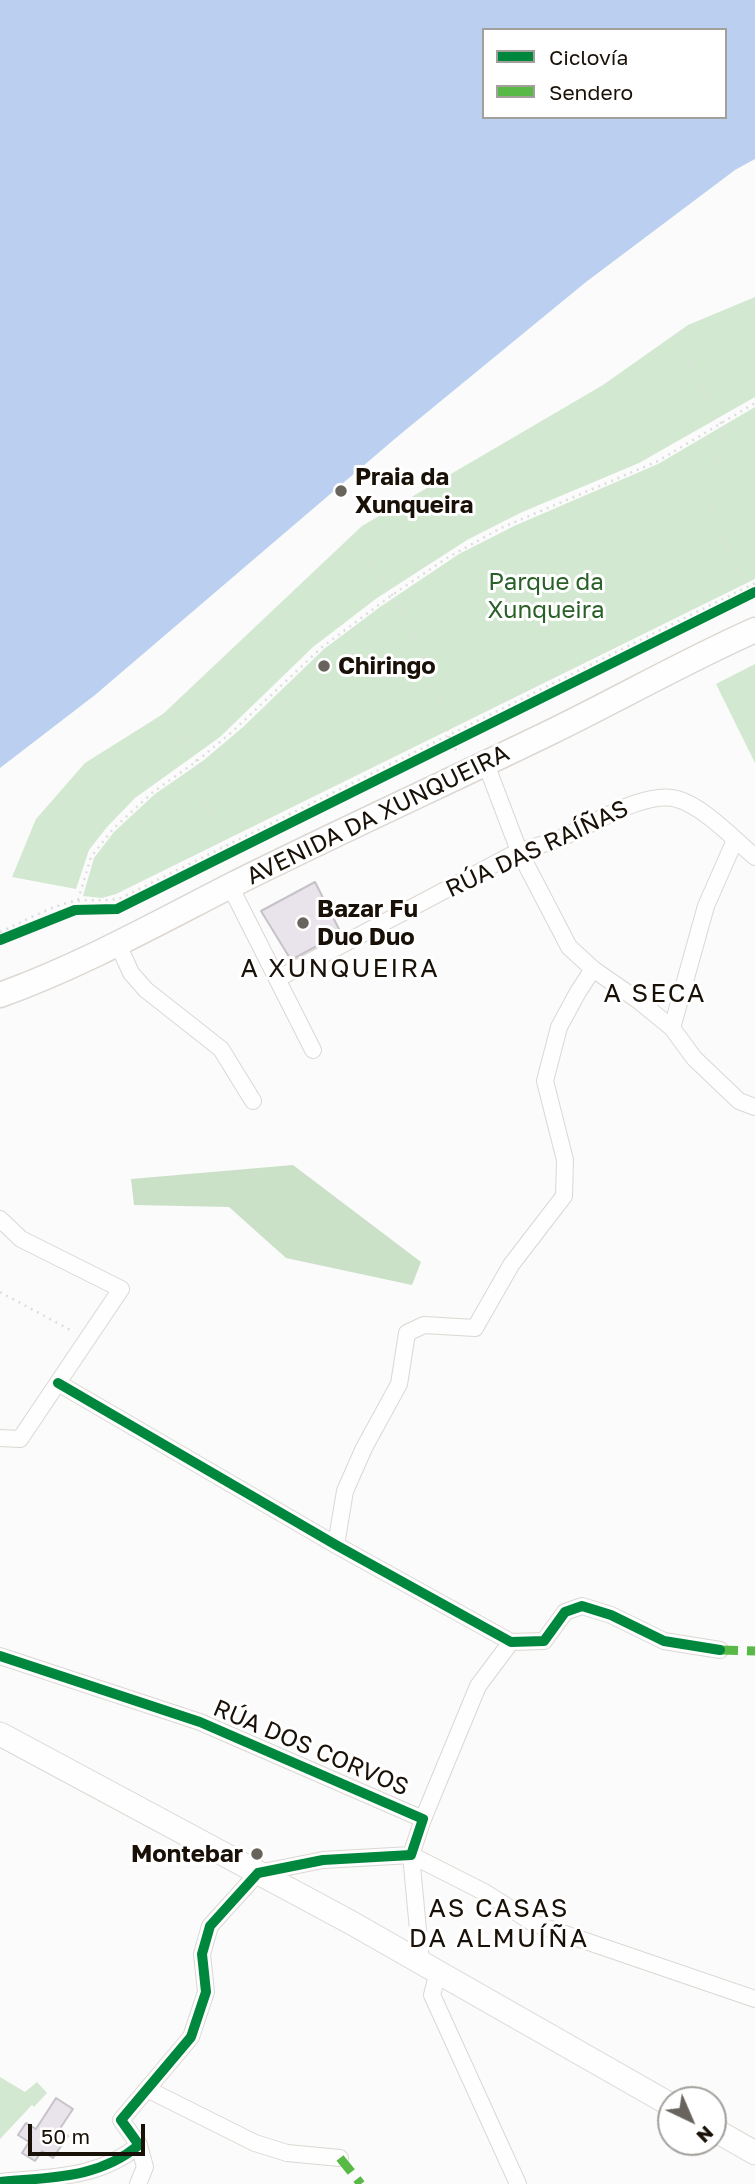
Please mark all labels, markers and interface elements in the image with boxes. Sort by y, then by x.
legend [482,28,727,119]
text: Ciclovía [549,44,628,70]
text: Sendero [549,79,633,105]
place label: Praia da Xunqueira [355,463,473,519]
marker: Praia da Xunqueira [333,483,349,499]
park label: Parque da Xunqueira [488,568,604,624]
place label: Chiringo [338,652,436,680]
marker: Chiringo [316,658,332,674]
street label: AVENIDA DA XUNQUEIRA [242,739,514,891]
street label: RÚA DAS RAÍÑAS [441,794,633,904]
place label: Bazar Fu Duo Duo [317,895,418,951]
marker: Bazar Fu Duo Duo [295,915,311,931]
district label: A XUNQUEIRA [242,953,438,985]
district label: A SECA [604,978,706,1010]
street label: RÚA DOS CORVOS [209,1694,413,1802]
place label: Montebar [131,1840,243,1868]
marker: Montebar [249,1846,265,1862]
district label: AS CASAS DA ALMUÍÑA [410,1893,588,1954]
north arrow [657,2086,727,2156]
scale bar [32,2110,149,2154]
text: N [692,2122,719,2148]
text: 50 m [41,2123,90,2149]

